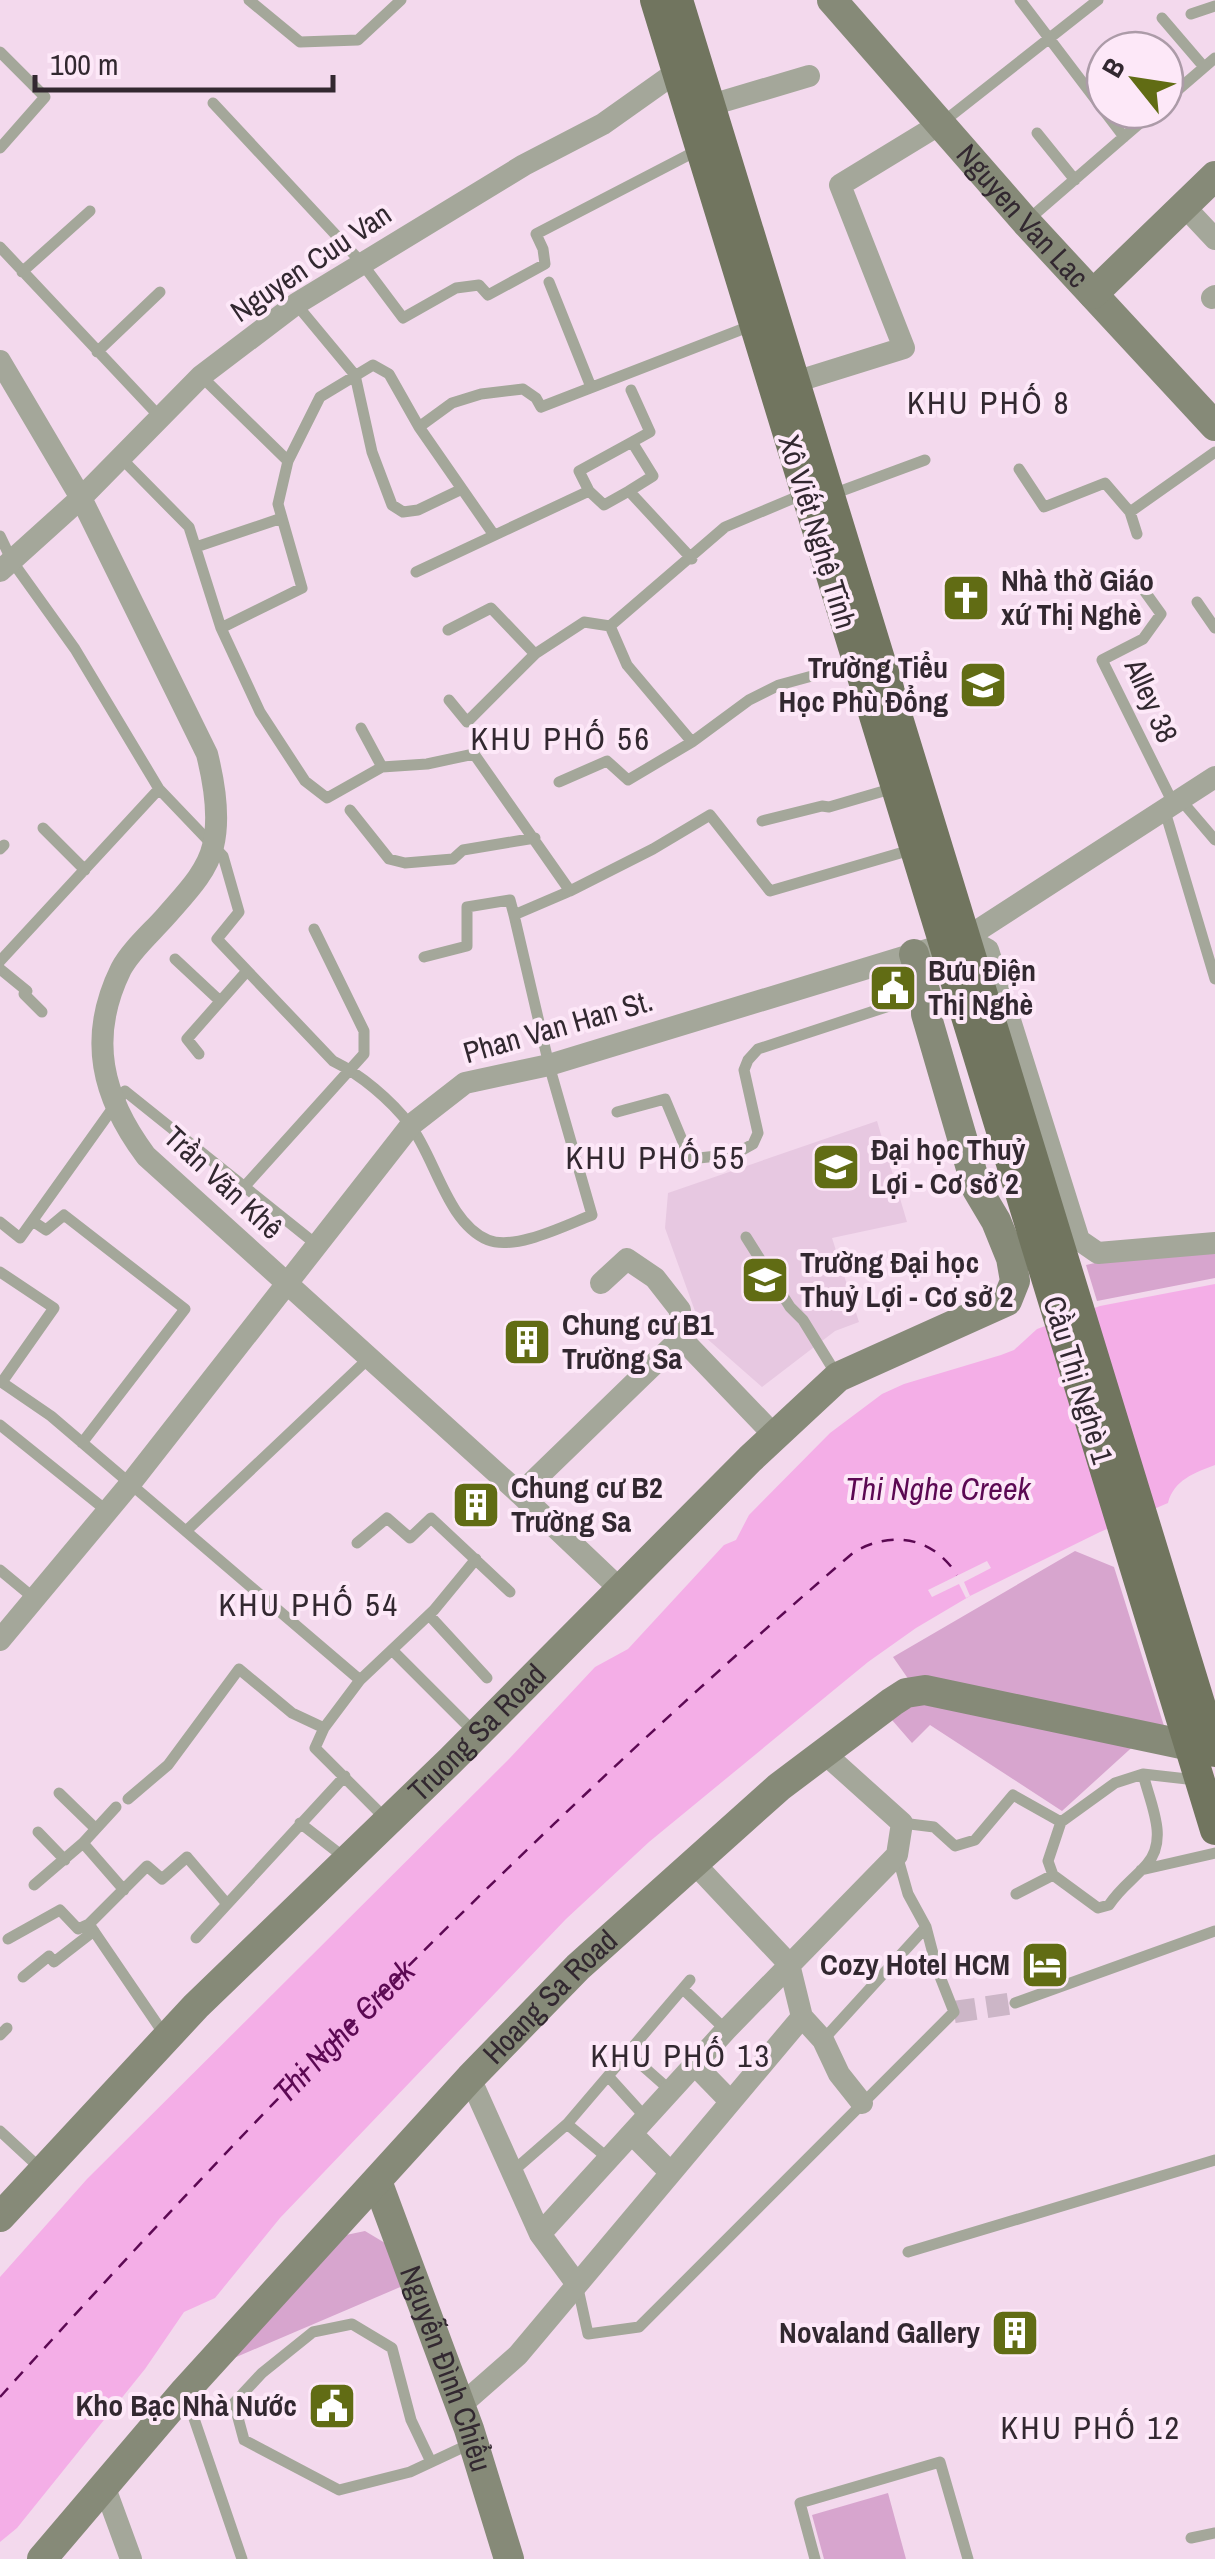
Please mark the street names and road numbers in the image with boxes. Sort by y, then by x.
street label: Nguyen Van Lac [948,135,1098,296]
street label: Nguyen Cuu Van [222,194,399,331]
street label: Xô Viết Nghệ Tĩnh [770,430,866,633]
street label: Alley 38 [1115,652,1188,749]
street label: Phan Van Han St. [458,980,657,1072]
street label: Trần Văn Khê [156,1117,292,1248]
street label: Cầu Thị Nghè 1 [1035,1291,1124,1469]
street label: Truong Sa Road [399,1655,554,1810]
street label: Hoang Sa Road [473,1920,626,2072]
street label: Nguyễn Đình Chiểu [391,2260,502,2476]

